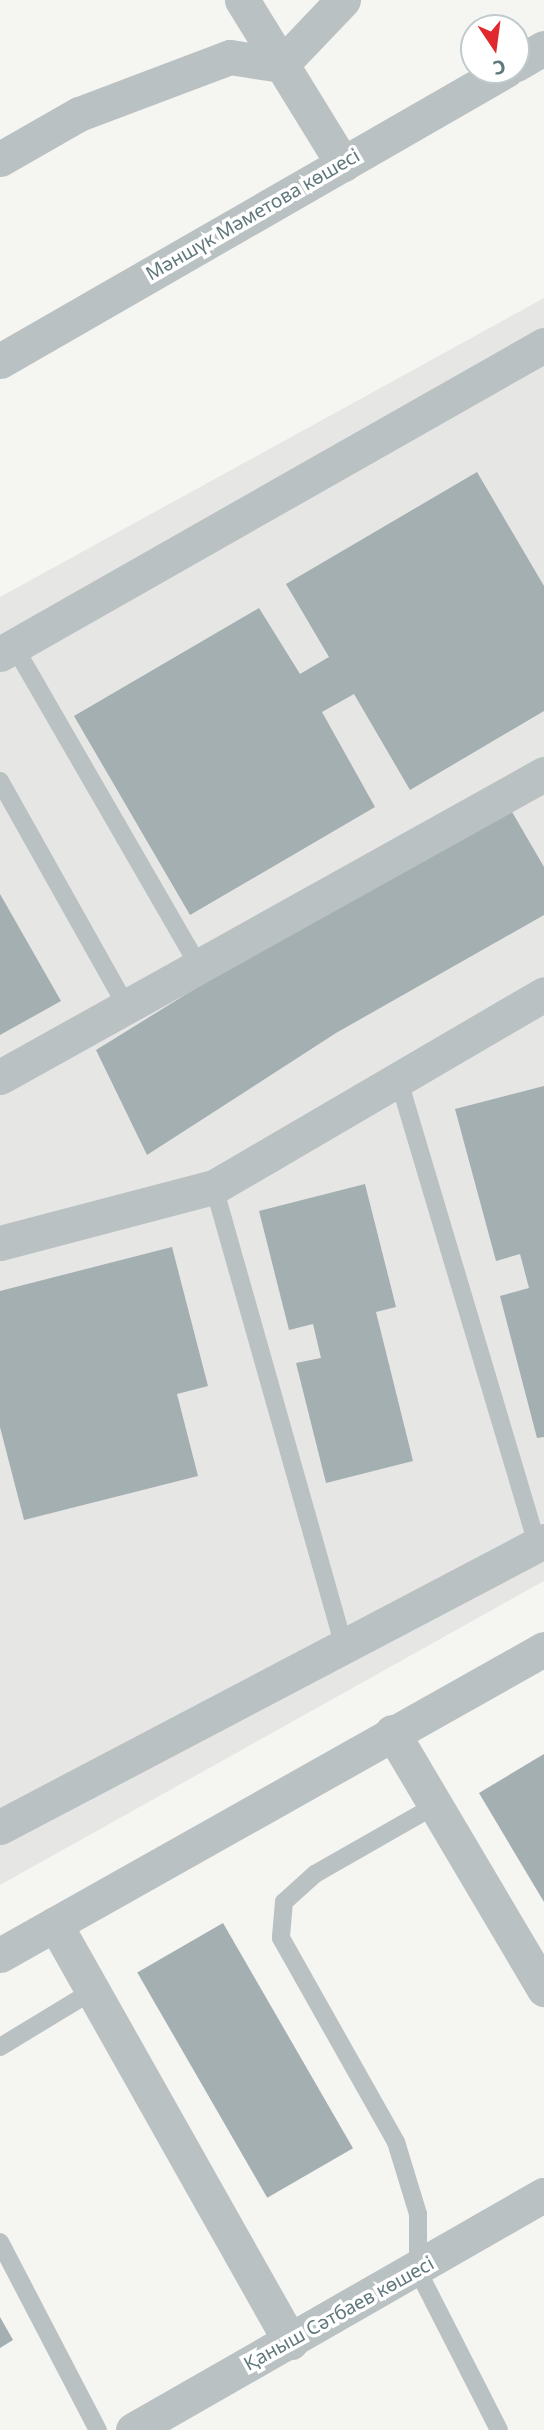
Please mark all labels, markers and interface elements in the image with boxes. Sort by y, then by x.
north arrow [460,14,530,84]
text: С [490,53,508,82]
street label: Мәншүк Мәметова көшесі [142,144,364,286]
street label: Қаныш Сәтбаев көшесі [240,2252,438,2376]

